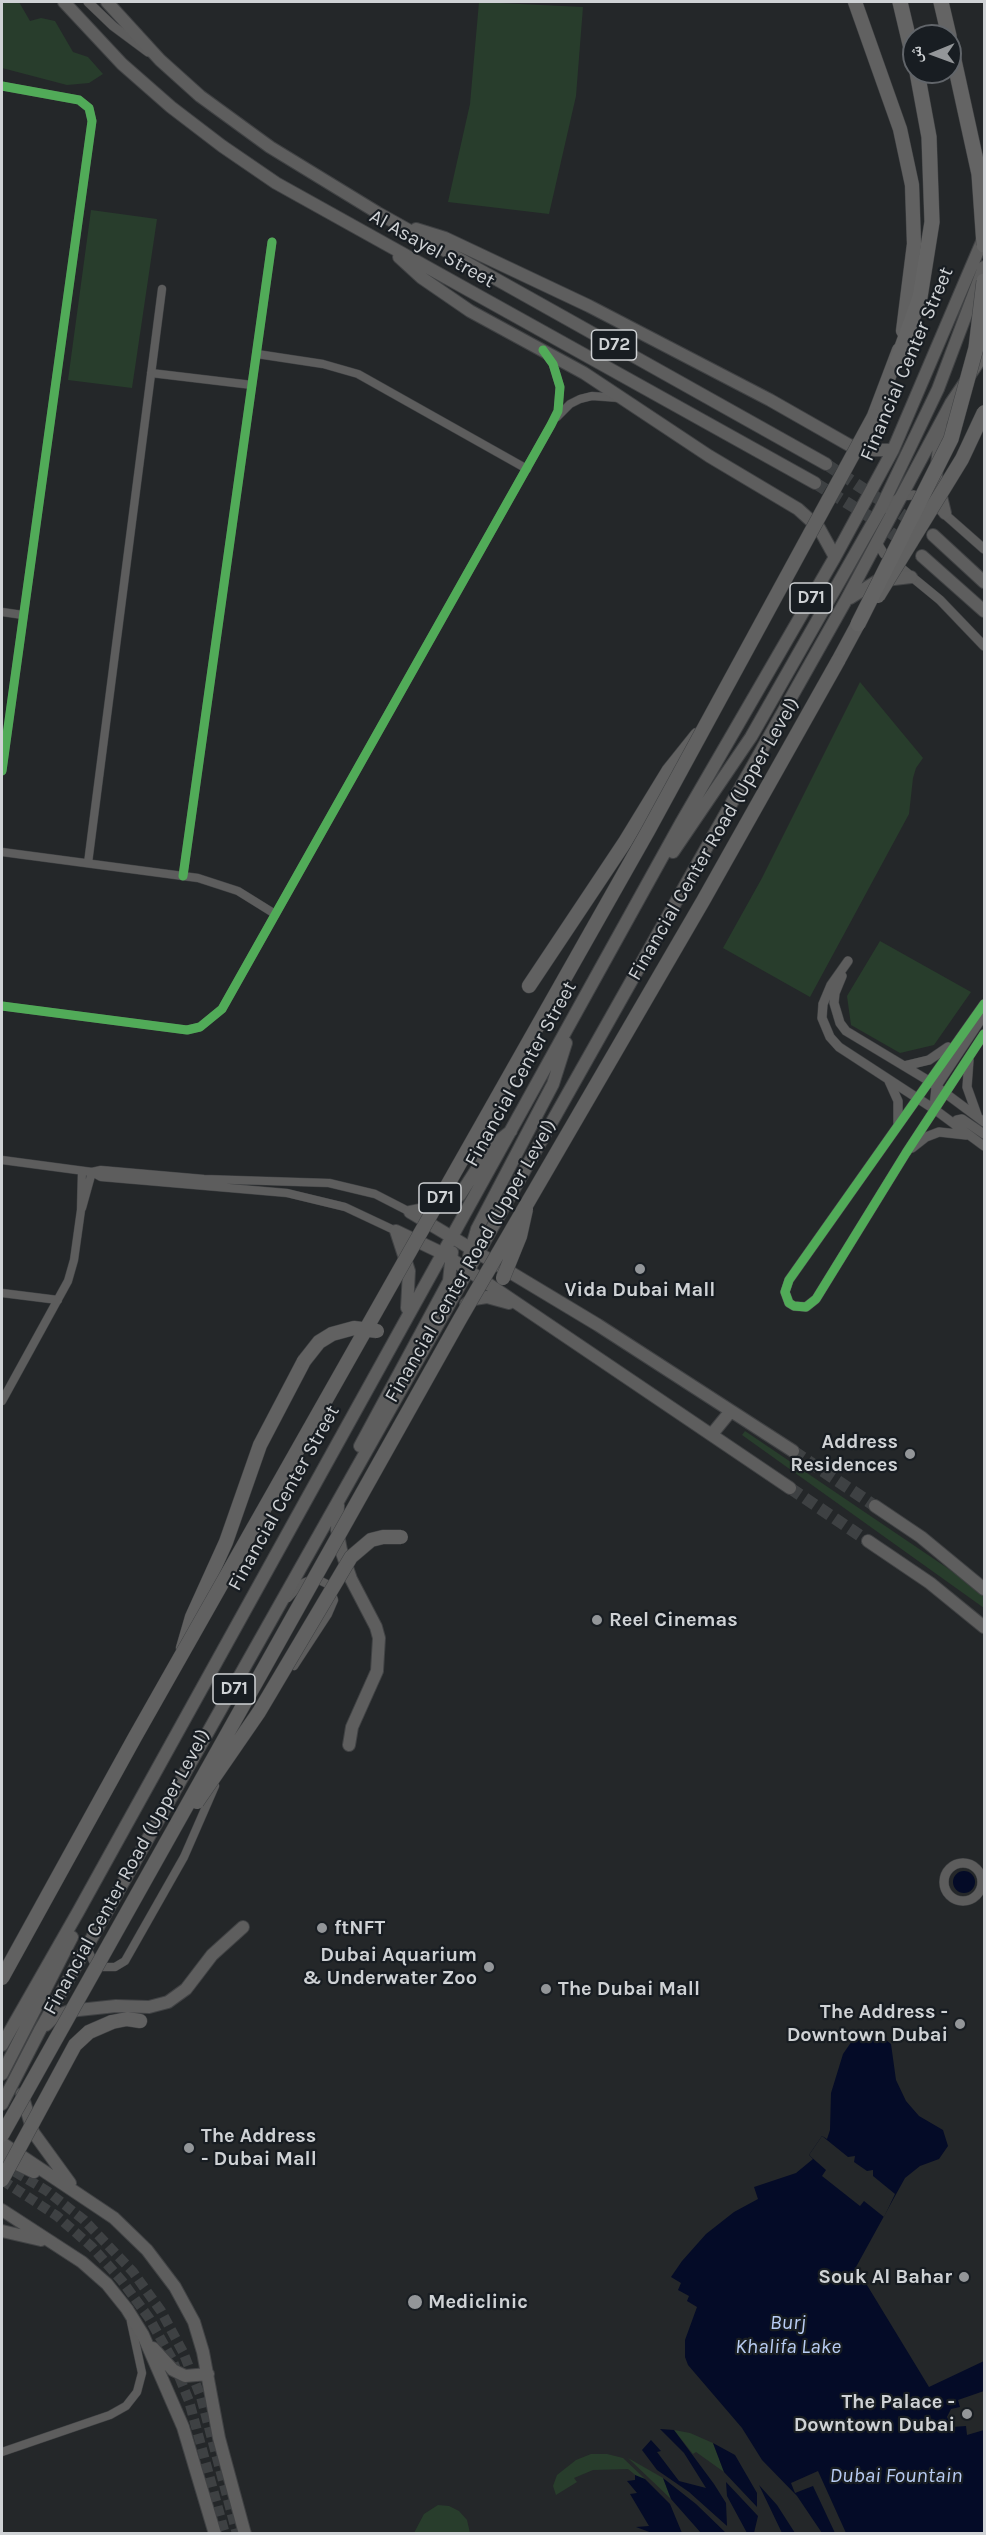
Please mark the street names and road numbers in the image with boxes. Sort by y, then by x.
street label: Al Asayel Street [365,205,499,293]
street label: Financial Center Street [855,263,959,465]
road number: D72 [592,330,636,360]
road number: D71 [790,583,832,613]
street label: Financial Center Road (Upper Level) [623,693,805,985]
street label: Financial Center Street [460,977,582,1171]
street label: Financial Center Road (Upper Level) [380,1115,562,1407]
road number: D71 [419,1183,461,1213]
street label: Financial Center Street [223,1401,345,1595]
road number: D71 [213,1674,255,1704]
street label: Financial Center Road (Upper Level) [38,1725,216,2019]

